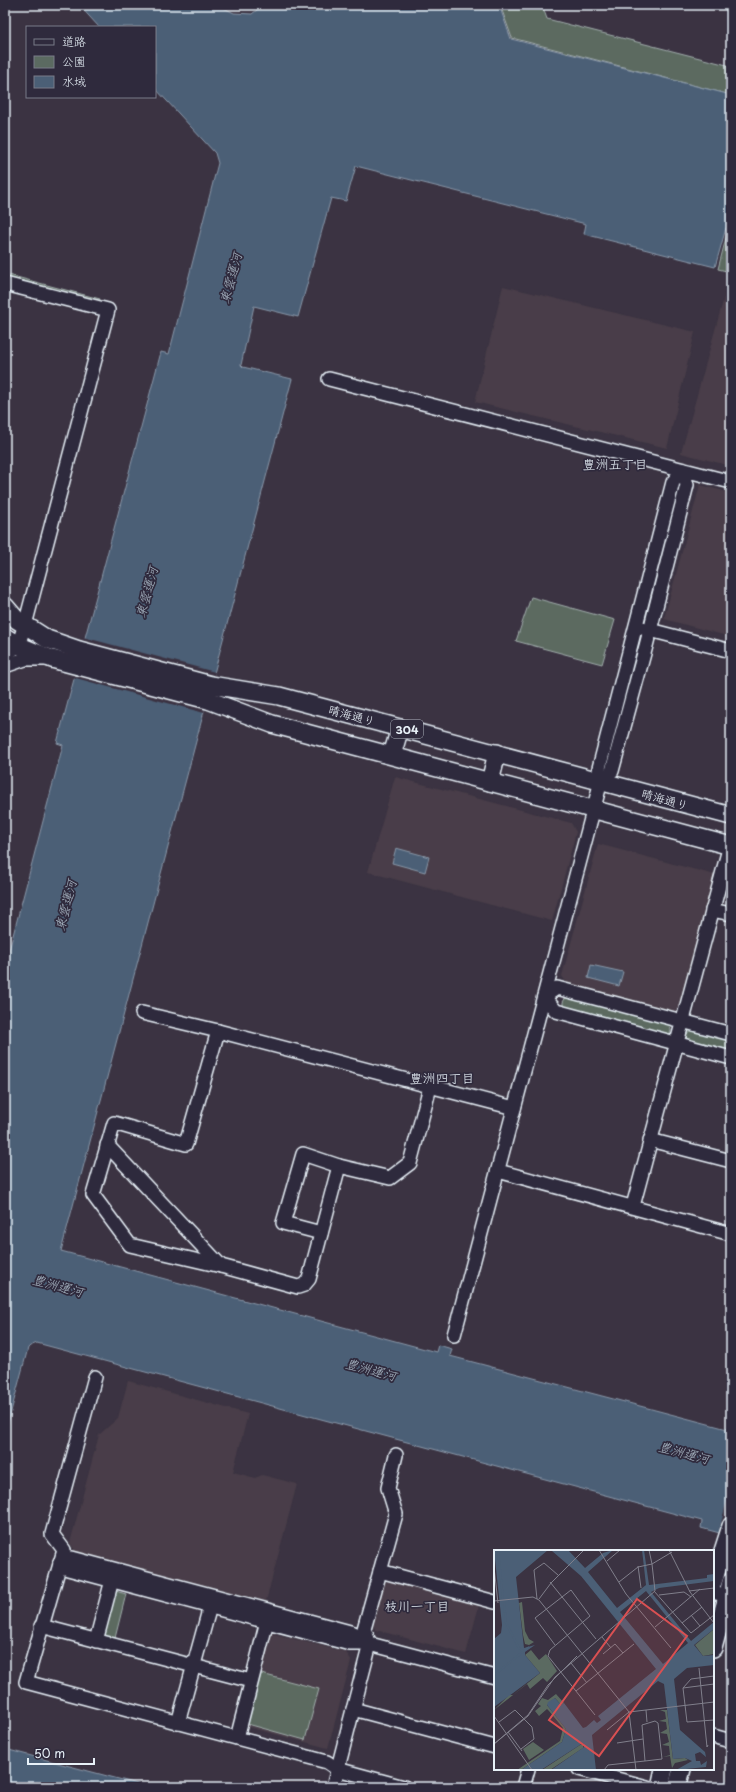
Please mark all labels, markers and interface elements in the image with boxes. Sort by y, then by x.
legend [26,26,156,98]
text: 道路 [62,32,86,50]
text: 公園 [62,52,86,70]
text: 水域 [62,72,86,90]
water label: 東雲運河 [214,249,246,306]
district label: 豊洲五丁目 [582,454,648,473]
water label: 東雲運河 [130,563,162,620]
street label: 晴海通り [326,700,378,730]
road number: 304 [391,720,423,738]
street label: 晴海通り [639,784,691,814]
water label: 東雲運河 [49,876,81,933]
district label: 豊洲四丁目 [409,1068,475,1087]
water label: 豊洲運河 [30,1269,87,1301]
water label: 豊洲運河 [343,1353,400,1385]
water label: 豊洲運河 [656,1436,713,1468]
inset map [494,1550,714,1770]
district label: 枝川一丁目 [384,1596,450,1615]
scale bar [28,1740,94,1766]
text: 50 m [34,1744,65,1762]

